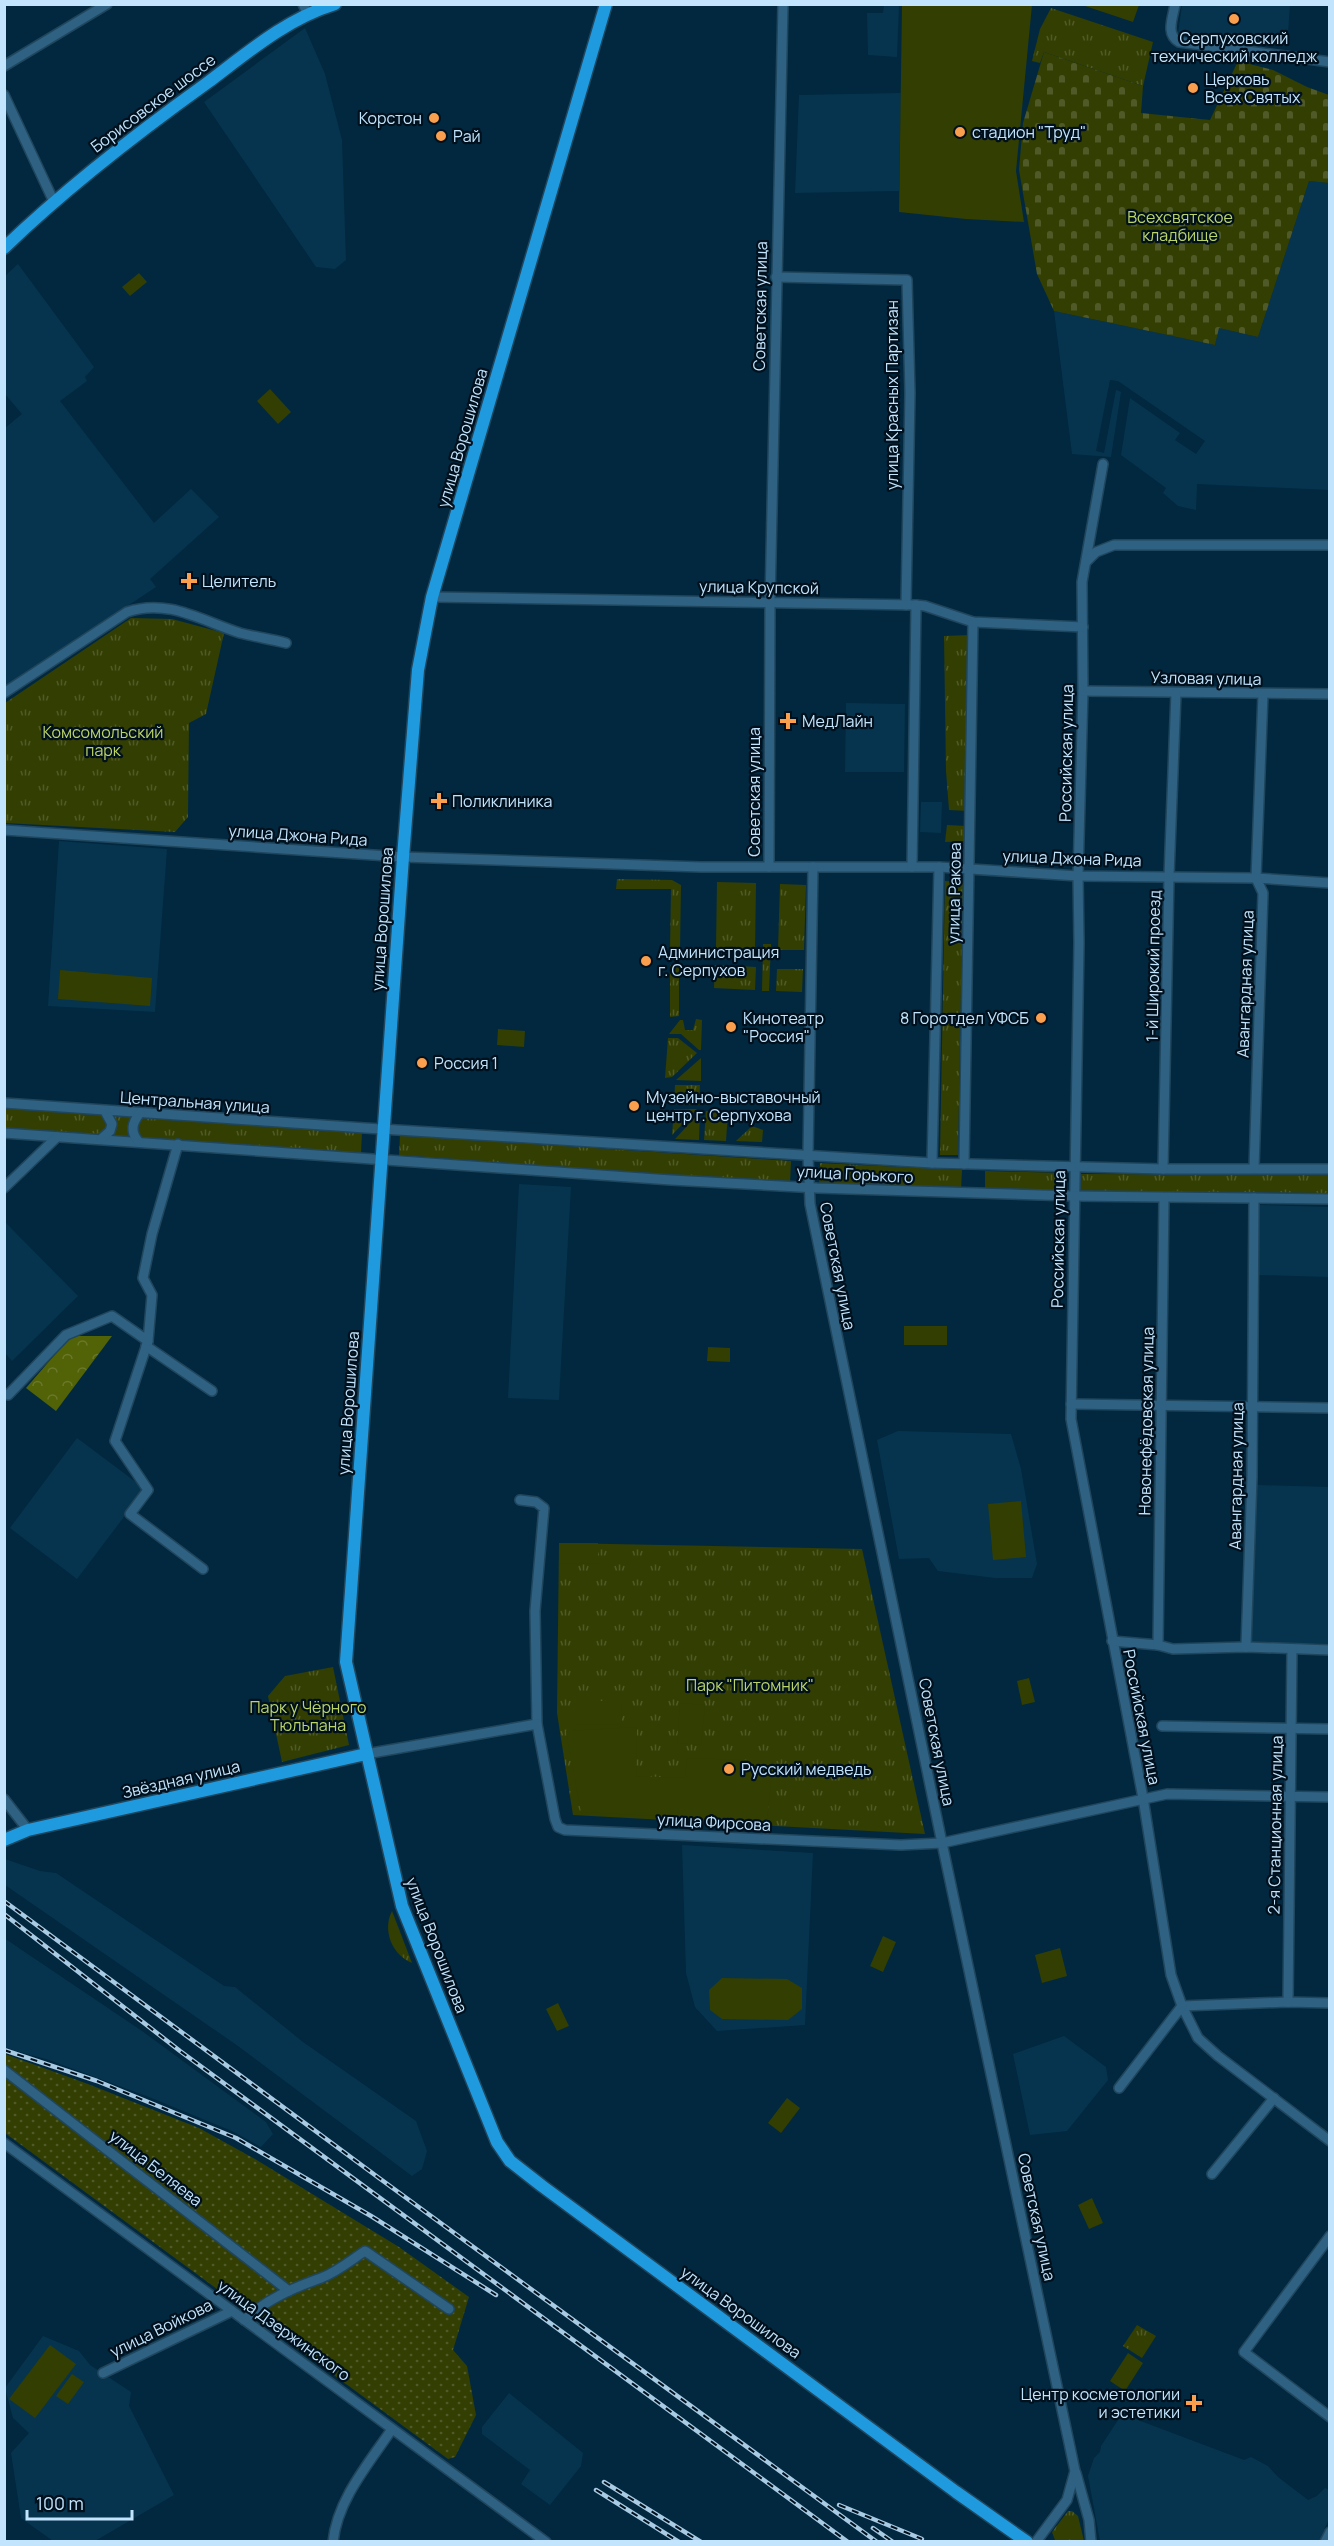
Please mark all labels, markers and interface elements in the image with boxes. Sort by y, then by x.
marker: Серпуховский технический колледж [1227,12,1241,26]
place label: Серпуховский технический колледж [1151,27,1318,67]
street label: Борисовское шоссе [86,49,220,157]
place label: Церковь Всех Святых [1205,68,1301,108]
marker: Церковь Всех Святых [1186,81,1200,95]
place label: Корстон [359,107,422,129]
marker: Корстон [427,111,441,125]
place label: стадион "Труд" [972,121,1086,143]
place label: Рай [453,125,481,147]
marker: стадион "Труд" [953,125,967,139]
marker: Рай [434,129,448,143]
park label: Всехсвятское кладбище [1127,206,1233,246]
street label: Советская улица [748,241,772,371]
street label: улица Красных Партизан [881,300,903,490]
street label: улица Ворошилова [432,366,492,510]
place label: Целитель [202,570,276,592]
marker: Целитель [180,572,198,590]
street label: улица Крупской [699,575,819,599]
street label: Узловая улица [1150,666,1262,690]
street label: Российская улица [1054,684,1078,822]
place label: МедЛайн [802,710,873,732]
marker: МедЛайн [779,712,797,730]
park label: Комсомольский парк [43,721,163,761]
street label: Советская улица [743,727,765,857]
place label: Поликлиника [452,790,552,812]
marker: Поликлиника [430,792,448,810]
street label: улица Джона Рида [228,819,368,851]
street label: улица Ракова [942,842,966,944]
street label: улица Джона Рида [1002,845,1142,871]
street label: улица Ворошилова [366,846,398,992]
street label: 1-й Широкий проезд [1141,889,1165,1042]
street label: Авангардная улица [1231,910,1259,1058]
place label: Администрация г. Серпухов [658,941,779,981]
marker: Администрация г. Серпухов [639,954,653,968]
place label: Кинотеатр "Россия" [743,1007,824,1047]
place label: 8 Горотдел УФСБ [900,1007,1029,1029]
marker: 8 Горотдел УФСБ [1034,1011,1048,1025]
marker: Кинотеатр "Россия" [724,1020,738,1034]
place label: Россия 1 [434,1052,498,1074]
marker: Россия 1 [415,1056,429,1070]
street label: Центральная улица [119,1086,271,1118]
place label: Музейно-выставочный центр г. Серпухова [646,1086,821,1126]
marker: Музейно-выставочный центр г. Серпухова [627,1099,641,1113]
street label: улица Горького [796,1160,914,1188]
street label: Российская улица [1046,1170,1070,1308]
street label: Советская улица [815,1200,861,1332]
street label: Новонефёдовская улица [1133,1326,1159,1516]
street label: улица Ворошилова [332,1330,364,1476]
street label: Авангардная улица [1224,1402,1248,1550]
street label: Российская улица [1118,1647,1166,1787]
park label: Парк "Питомник" [686,1674,814,1696]
street label: Советская улица [914,1676,960,1808]
park label: Парк у Чёрного Тюльпана [249,1696,367,1736]
street label: 2-я Станционная улица [1262,1735,1288,1915]
street label: Звёздная улица [120,1755,242,1803]
place label: Русский медведь [741,1758,872,1780]
marker: Русский медведь [722,1762,736,1776]
street label: улица Фирсова [657,1808,771,1836]
street label: улица Ворошилова [401,1874,473,2016]
street label: улица Беляева [105,2125,207,2211]
street label: Советская улица [1013,2151,1061,2283]
street label: улица Ворошилова [676,2261,806,2363]
street label: улица Дзержинского [213,2274,355,2386]
street label: улица Войкова [106,2294,216,2362]
place label: Центр косметологии и эстетики [1021,2383,1180,2423]
marker: Центр косметологии и эстетики [1185,2394,1203,2412]
scale bar [27,2483,132,2521]
text: 100 m [36,2491,84,2515]

